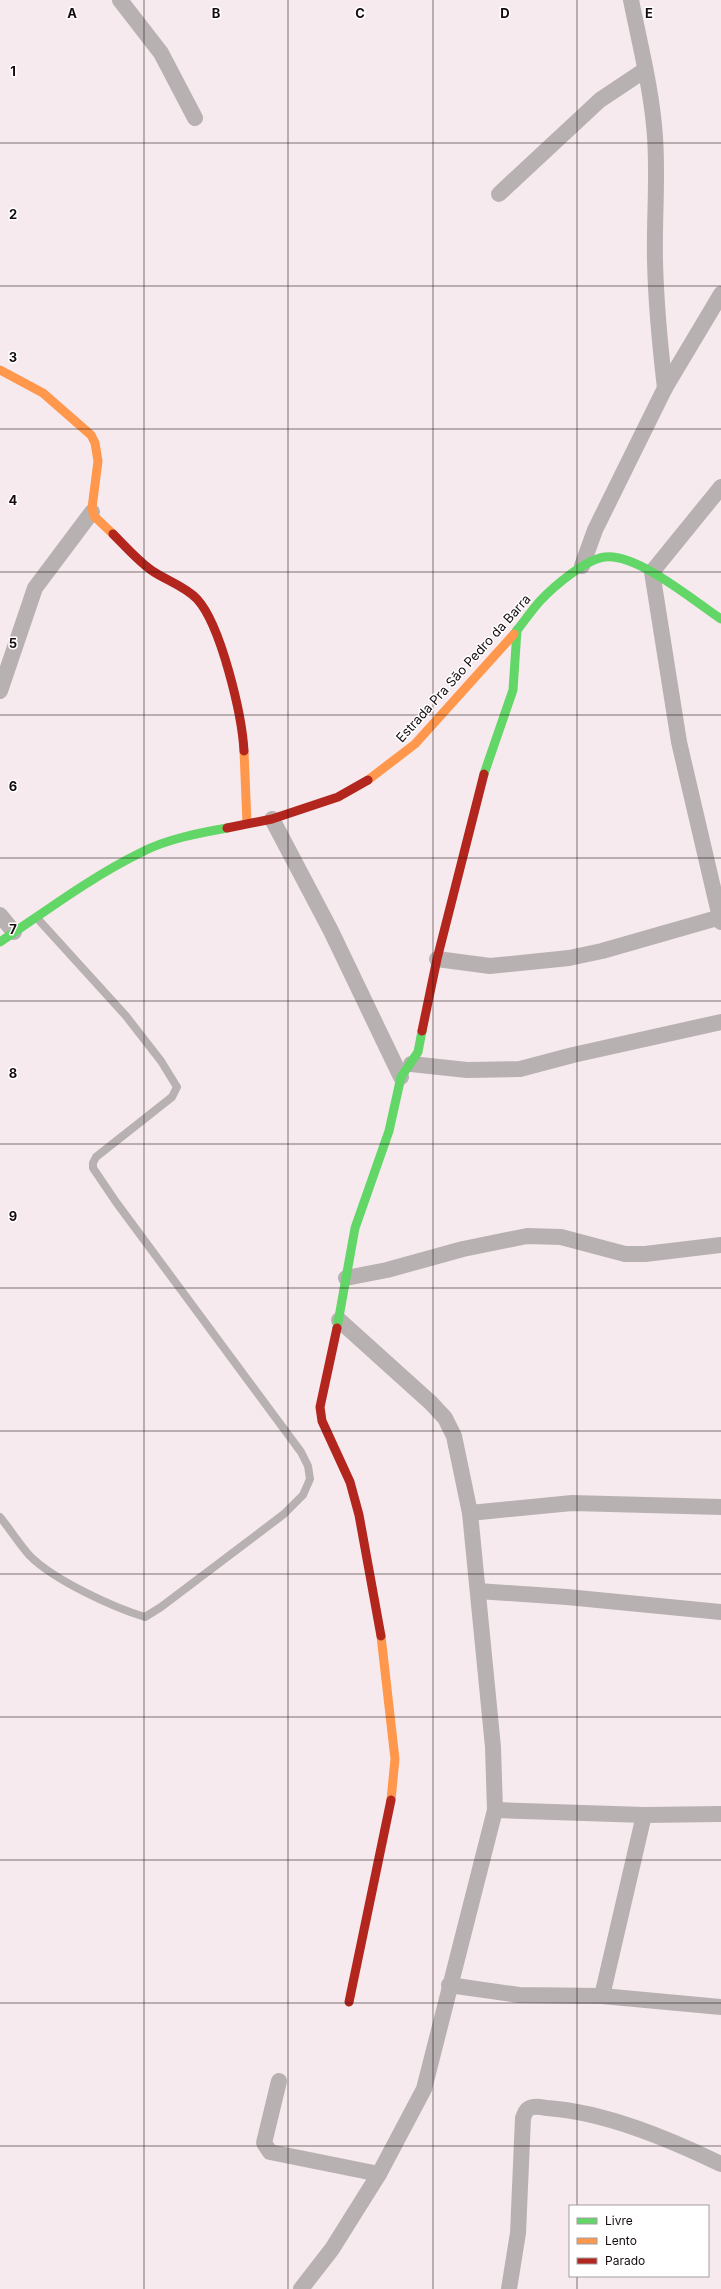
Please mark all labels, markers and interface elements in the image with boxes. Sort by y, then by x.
text: A [67,5,77,21]
text: B [212,5,221,21]
text: C [355,5,365,21]
text: D [500,5,510,21]
text: E [645,5,653,21]
text: 1 [10,63,16,79]
text: 2 [9,206,17,222]
text: 3 [9,349,17,365]
text: 4 [9,492,18,508]
street label: Estrada Pra São Pedro da Barra [392,591,534,745]
text: 5 [9,635,17,651]
text: 6 [9,778,17,794]
text: 7 [9,921,17,937]
text: 8 [9,1065,17,1081]
text: 9 [9,1208,17,1224]
legend [569,2205,709,2277]
text: Livre [605,2213,633,2228]
text: Lento [605,2233,637,2248]
text: Parado [605,2253,645,2268]

